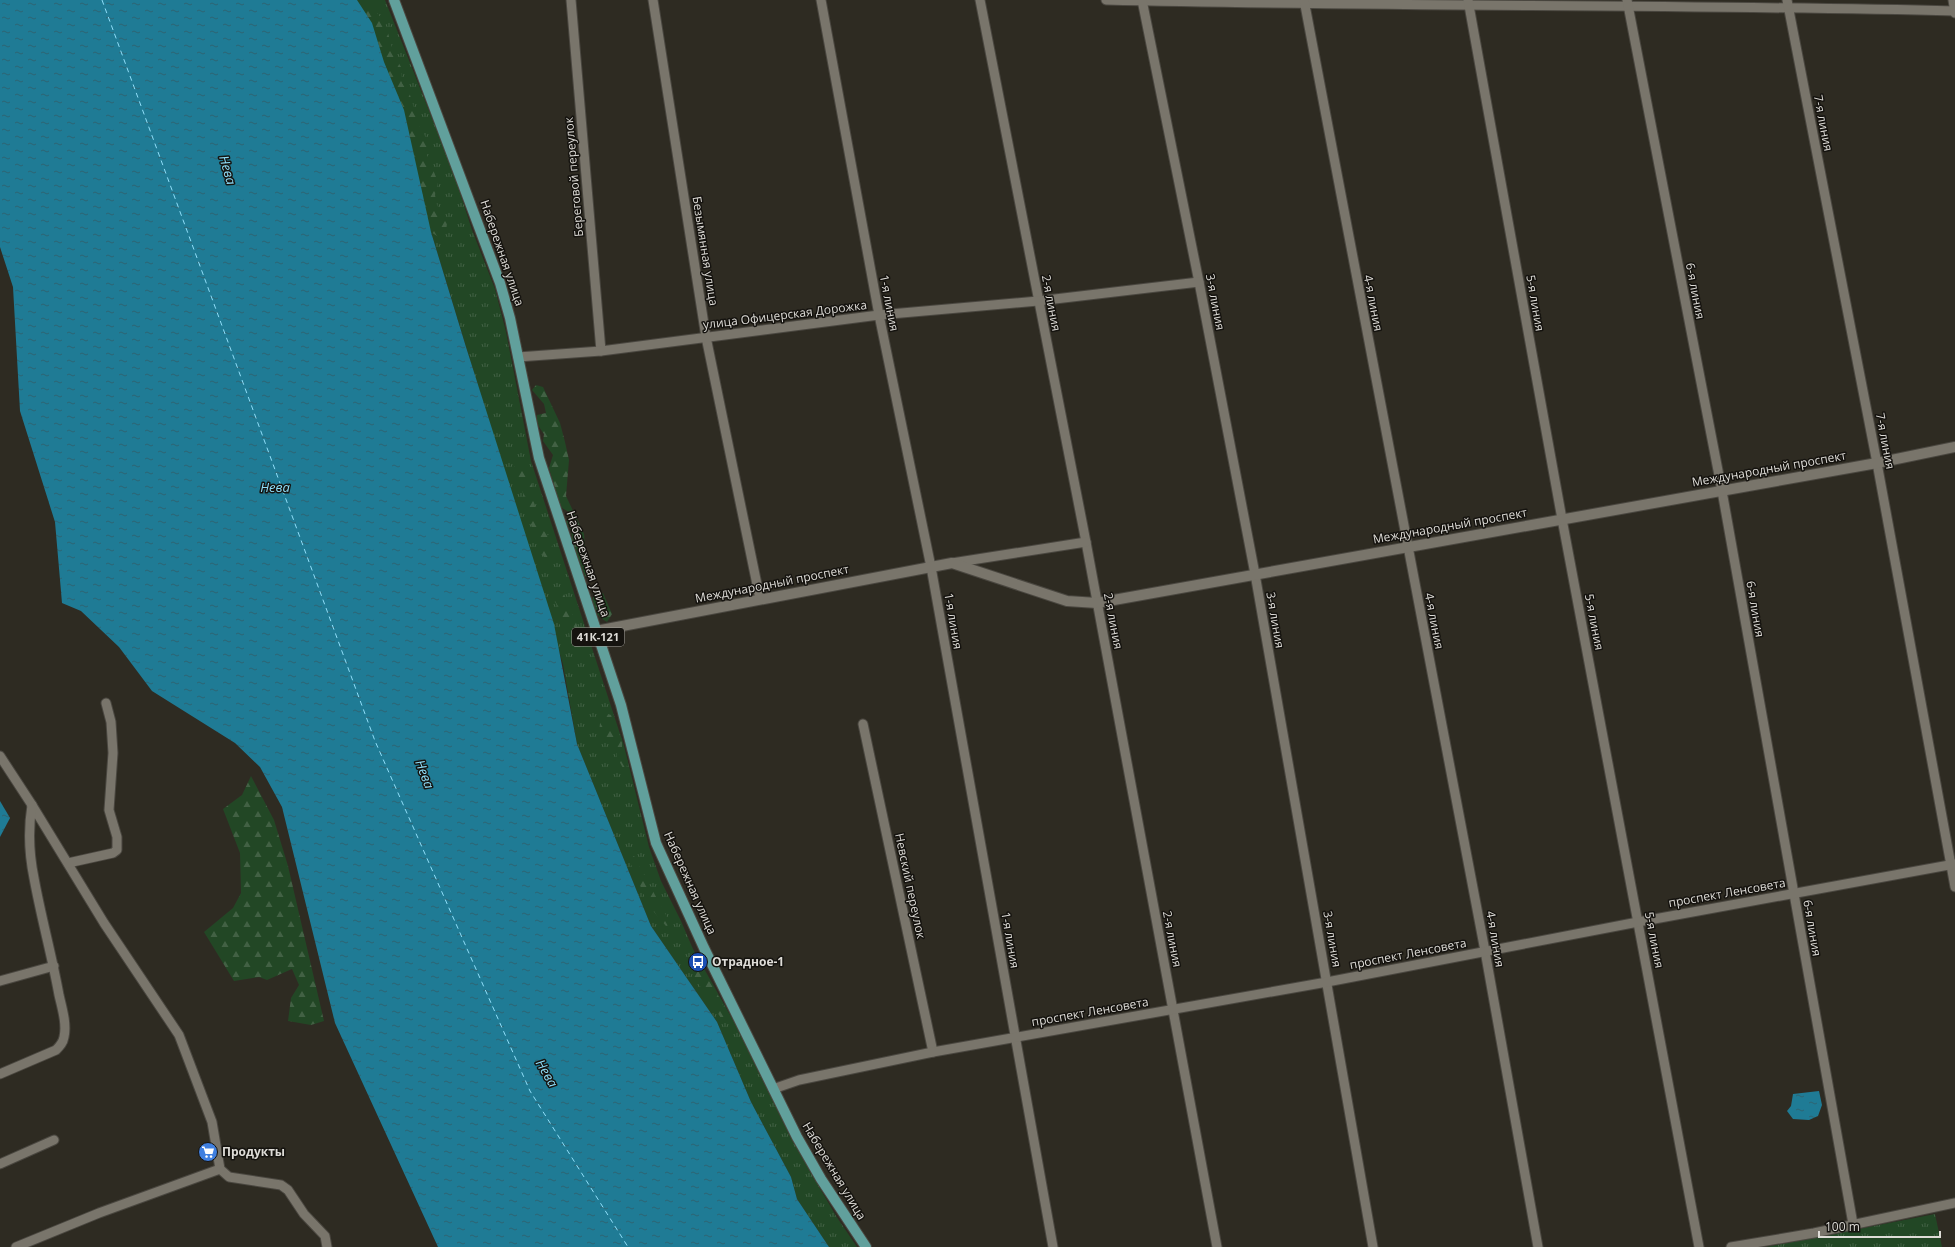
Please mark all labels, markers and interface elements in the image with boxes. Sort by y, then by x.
street label: 7-я линия [1810,93,1837,152]
street label: Береговой переулок [560,116,587,238]
water label: Нева [215,153,241,187]
street label: Безымянная улица [688,195,723,307]
street label: Набережная улица [476,198,529,308]
street label: 6-я линия [1682,261,1709,320]
street label: 3-я линия [1202,272,1229,331]
street label: 1-я линия [876,273,903,332]
street label: 2-я линия [1038,273,1065,332]
street label: 4-я линия [1360,273,1387,332]
street label: 5-я линия [1522,273,1549,332]
street label: улица Офицерская Дорожка [702,296,868,333]
street label: 7-я линия [1872,411,1899,470]
street label: Международный проспект [1690,447,1848,490]
water label: Нева [260,478,290,496]
street label: Международный проспект [1371,504,1529,547]
street label: Набережная улица [562,509,615,619]
street label: Международный проспект [694,560,851,607]
street label: 6-я линия [1742,579,1769,638]
street label: 3-я линия [1262,590,1289,649]
street label: 1-я линия [940,591,967,650]
street label: 2-я линия [1100,591,1127,650]
street label: 4-я линия [1421,591,1448,650]
street label: 5-я линия [1581,592,1608,651]
road number: 41К-121 [572,628,624,646]
water label: Нева [411,757,439,792]
street label: Набережная улица [660,829,721,937]
street label: Невский переулок [891,832,930,941]
street label: проспект Ленсовета [1667,874,1787,911]
street label: 6-я линия [1799,898,1826,957]
street label: 2-я линия [1159,909,1186,968]
street label: 3-я линия [1319,909,1346,968]
street label: 4-я линия [1482,909,1509,968]
street label: 1-я линия [997,910,1024,969]
street label: 5-я линия [1641,910,1668,969]
street label: проспект Ленсовета [1348,934,1468,973]
bus stop icon: Отрадное-1 [687,951,709,973]
place label: Отрадное-1 [712,953,784,970]
street label: проспект Ленсовета [1030,993,1150,1030]
water label: Нева [532,1056,563,1091]
street label: Набережная улица [799,1119,870,1223]
supermarket icon: Продукты [197,1141,219,1163]
place label: Продукты [222,1143,285,1160]
scale bar [1819,1213,1940,1239]
text: 100 m [1825,1218,1860,1235]

